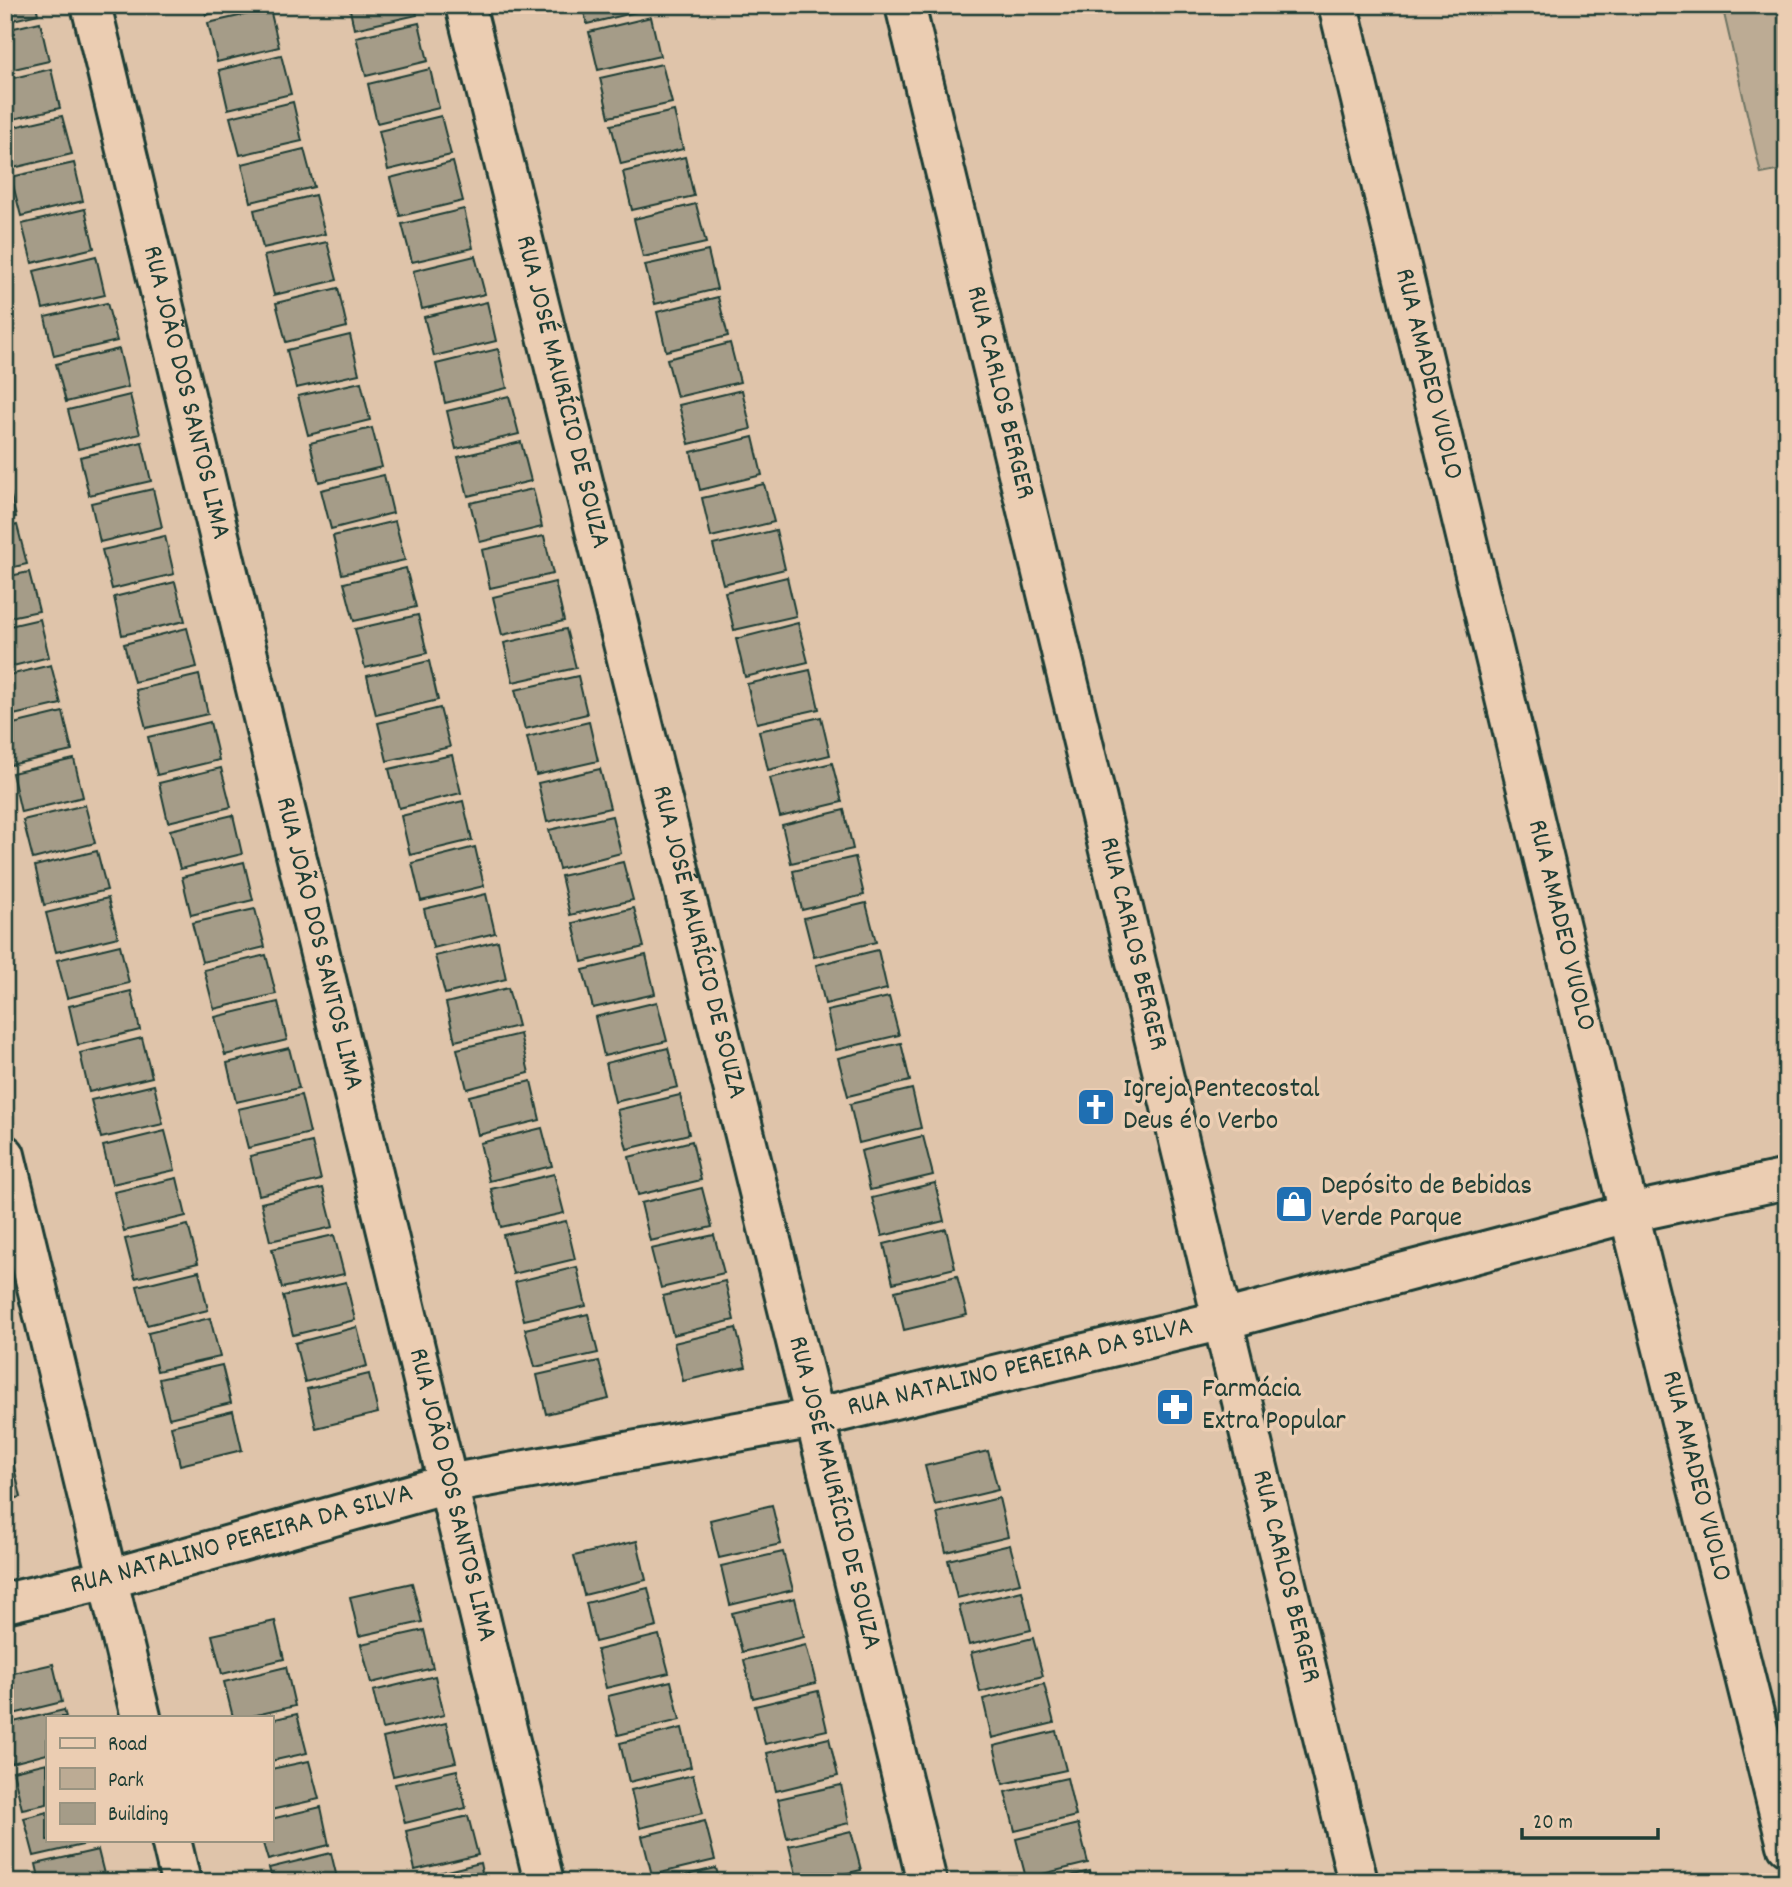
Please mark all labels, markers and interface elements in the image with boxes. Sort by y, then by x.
street label: RUA JOSÉ MAURÍCIO DE SOUZA [503,231,619,553]
street label: RUA JOÃO DOS SANTOS LIMA [130,242,239,544]
street label: RUA AMADEO VUOLO [1382,265,1472,484]
street label: RUA CARLOS BERGER [954,282,1044,504]
street label: RUA JOSÉ MAURÍCIO DE SOUZA [639,782,755,1104]
street label: RUA JOÃO DOS SANTOS LIMA [263,793,372,1095]
street label: RUA AMADEO VUOLO [1515,816,1605,1035]
street label: RUA CARLOS BERGER [1087,833,1177,1055]
place label: Igreja Pentecostal Deus é o Verbo [1123,1071,1320,1143]
church icon: Igreja Pentecostal Deus é o Verbo [1075,1086,1117,1128]
place label: Depósito de Bebidas Verde Parque [1321,1168,1532,1240]
shop icon: Depósito de Bebidas Verde Parque [1273,1183,1315,1225]
street label: RUA NATALINO PEREIRA DA SILVA [844,1308,1197,1429]
street label: RUA JOSÉ MAURÍCIO DE SOUZA [776,1332,890,1654]
street label: RUA JOÃO DOS SANTOS LIMA [396,1344,505,1646]
street label: RUA AMADEO VUOLO [1649,1367,1740,1586]
place label: Farmácia Extra Popular [1202,1371,1346,1443]
pharmacy icon: Farmácia Extra Popular [1154,1386,1196,1428]
street label: RUA CARLOS BERGER [1239,1466,1329,1688]
street label: RUA NATALINO PEREIRA DA SILVA [67,1475,418,1607]
legend [46,1716,273,1842]
text: Road [108,1731,147,1761]
text: Park [108,1767,144,1797]
scale bar [1522,1796,1659,1840]
text: Building [108,1801,168,1831]
text: 20 m [1533,1809,1573,1839]

